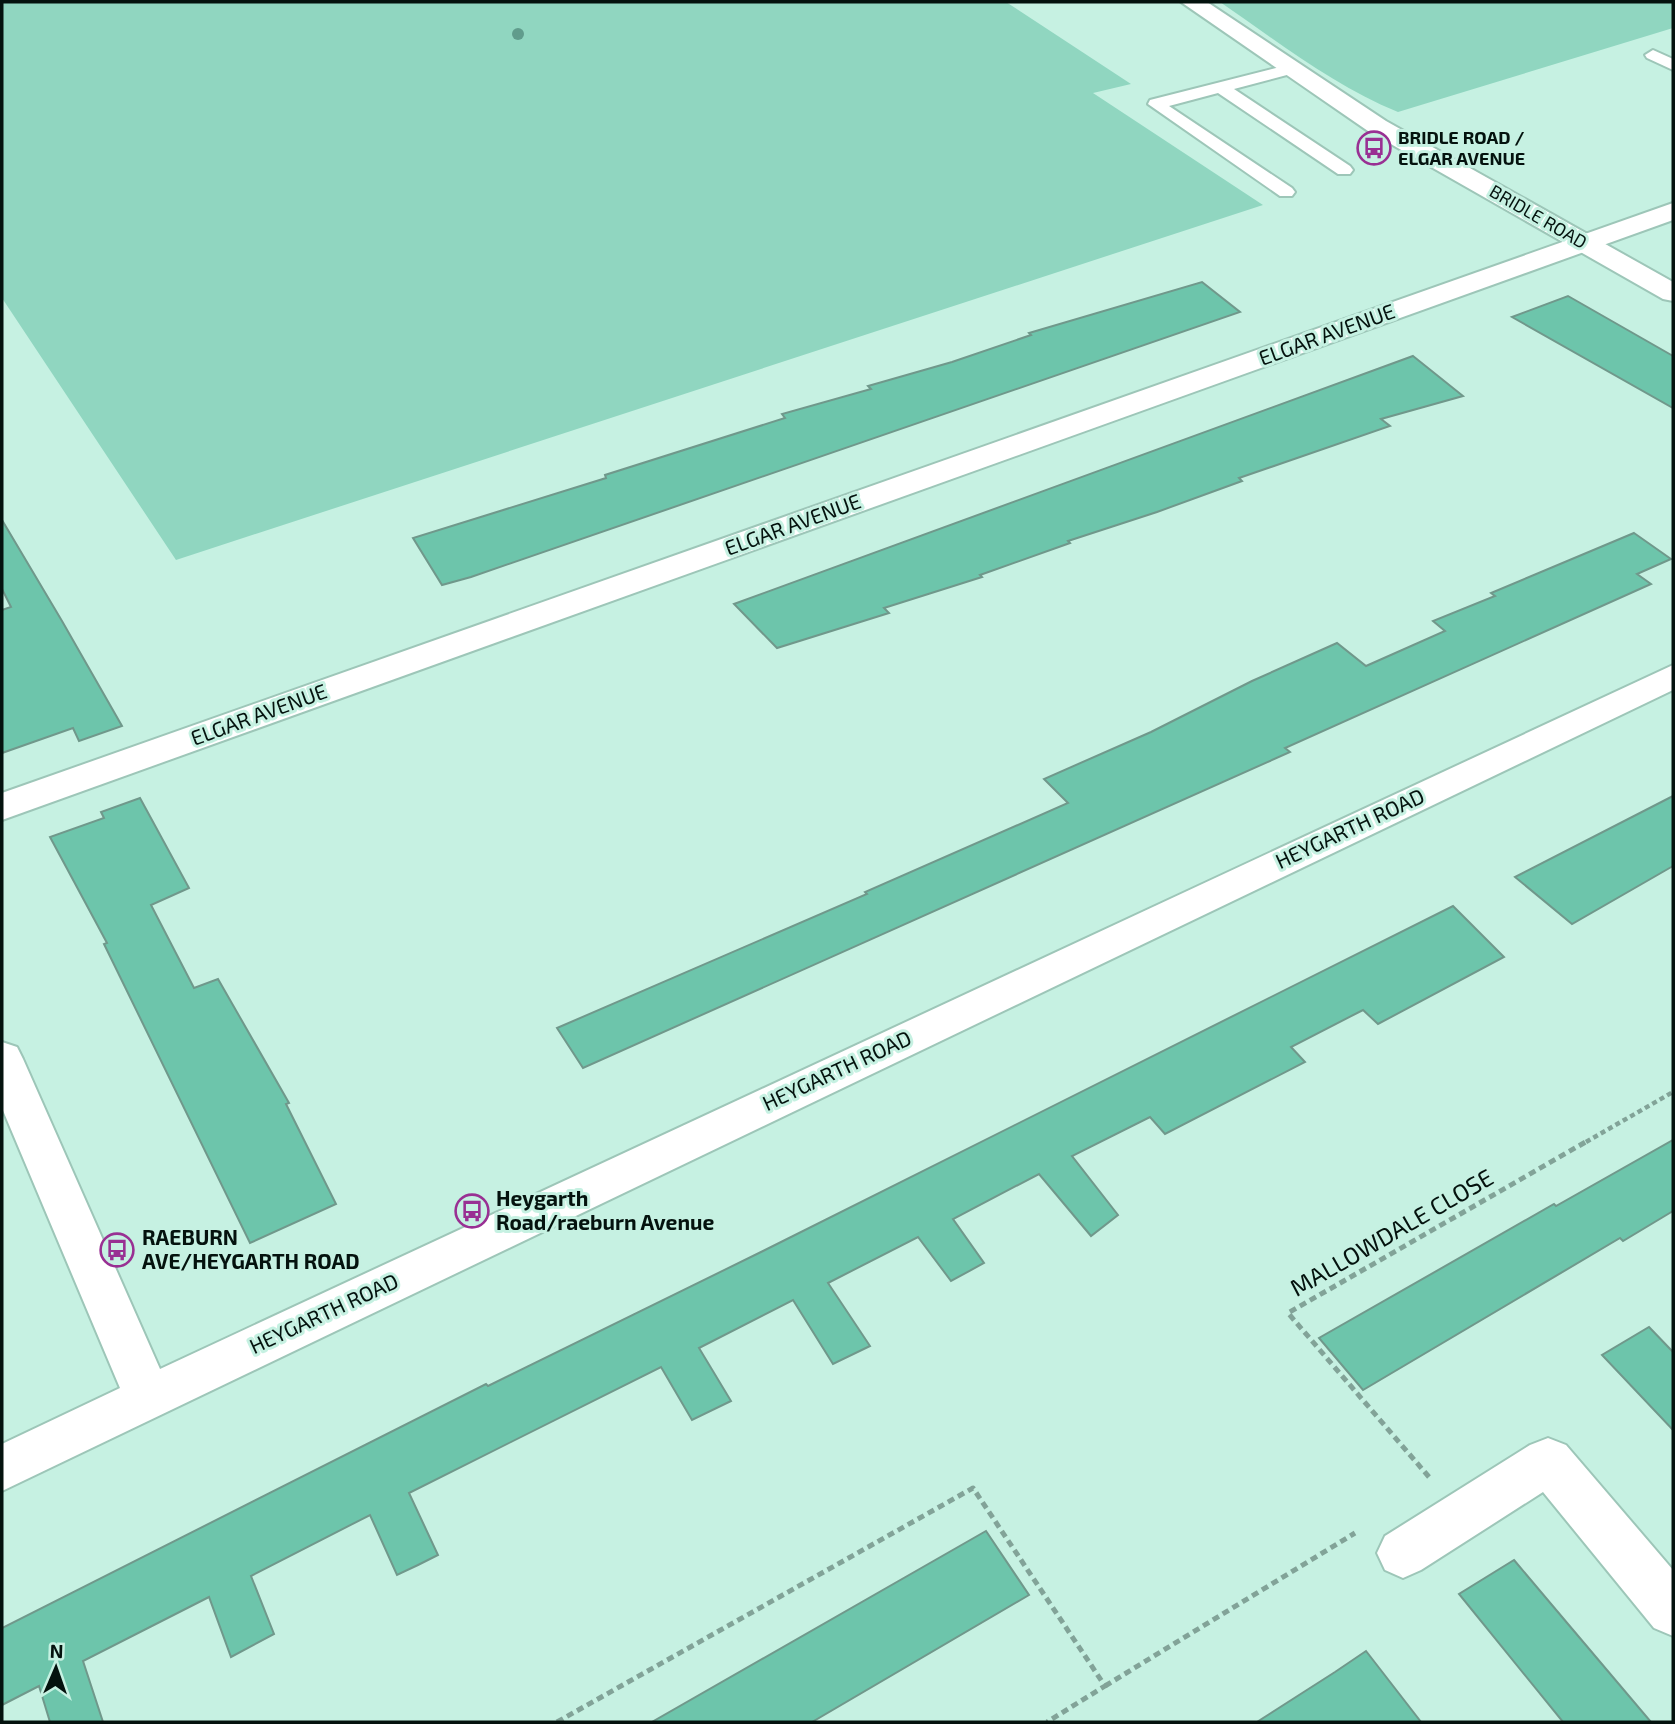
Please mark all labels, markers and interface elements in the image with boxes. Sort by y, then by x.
place label: BRIDLE ROAD / ELGAR AVENUE [1398,126,1525,169]
bus stop icon: BRIDLE ROAD / ELGAR AVENUE [1355,129,1393,167]
street label: BRIDLE ROAD [1486,179,1591,253]
street label: ELGAR AVENUE [1255,297,1398,370]
street label: ELGAR AVENUE [721,487,864,560]
street label: ELGAR AVENUE [187,677,330,750]
street label: HEYGARTH ROAD [1271,782,1428,873]
street label: HEYGARTH ROAD [758,1024,915,1115]
street label: MALLOWDALE CLOSE [1285,1162,1498,1302]
place label: Heygarth Road/raeburn Avenue [496,1185,714,1234]
bus stop icon: Heygarth Road/raeburn Avenue [453,1192,491,1230]
place label: RAEBURN AVE/HEYGARTH ROAD [142,1224,360,1273]
bus stop icon: RAEBURN AVE/HEYGARTH ROAD [98,1231,136,1269]
street label: HEYGARTH ROAD [245,1267,402,1358]
north arrow [21,1633,91,1703]
text: N [49,1639,64,1662]

